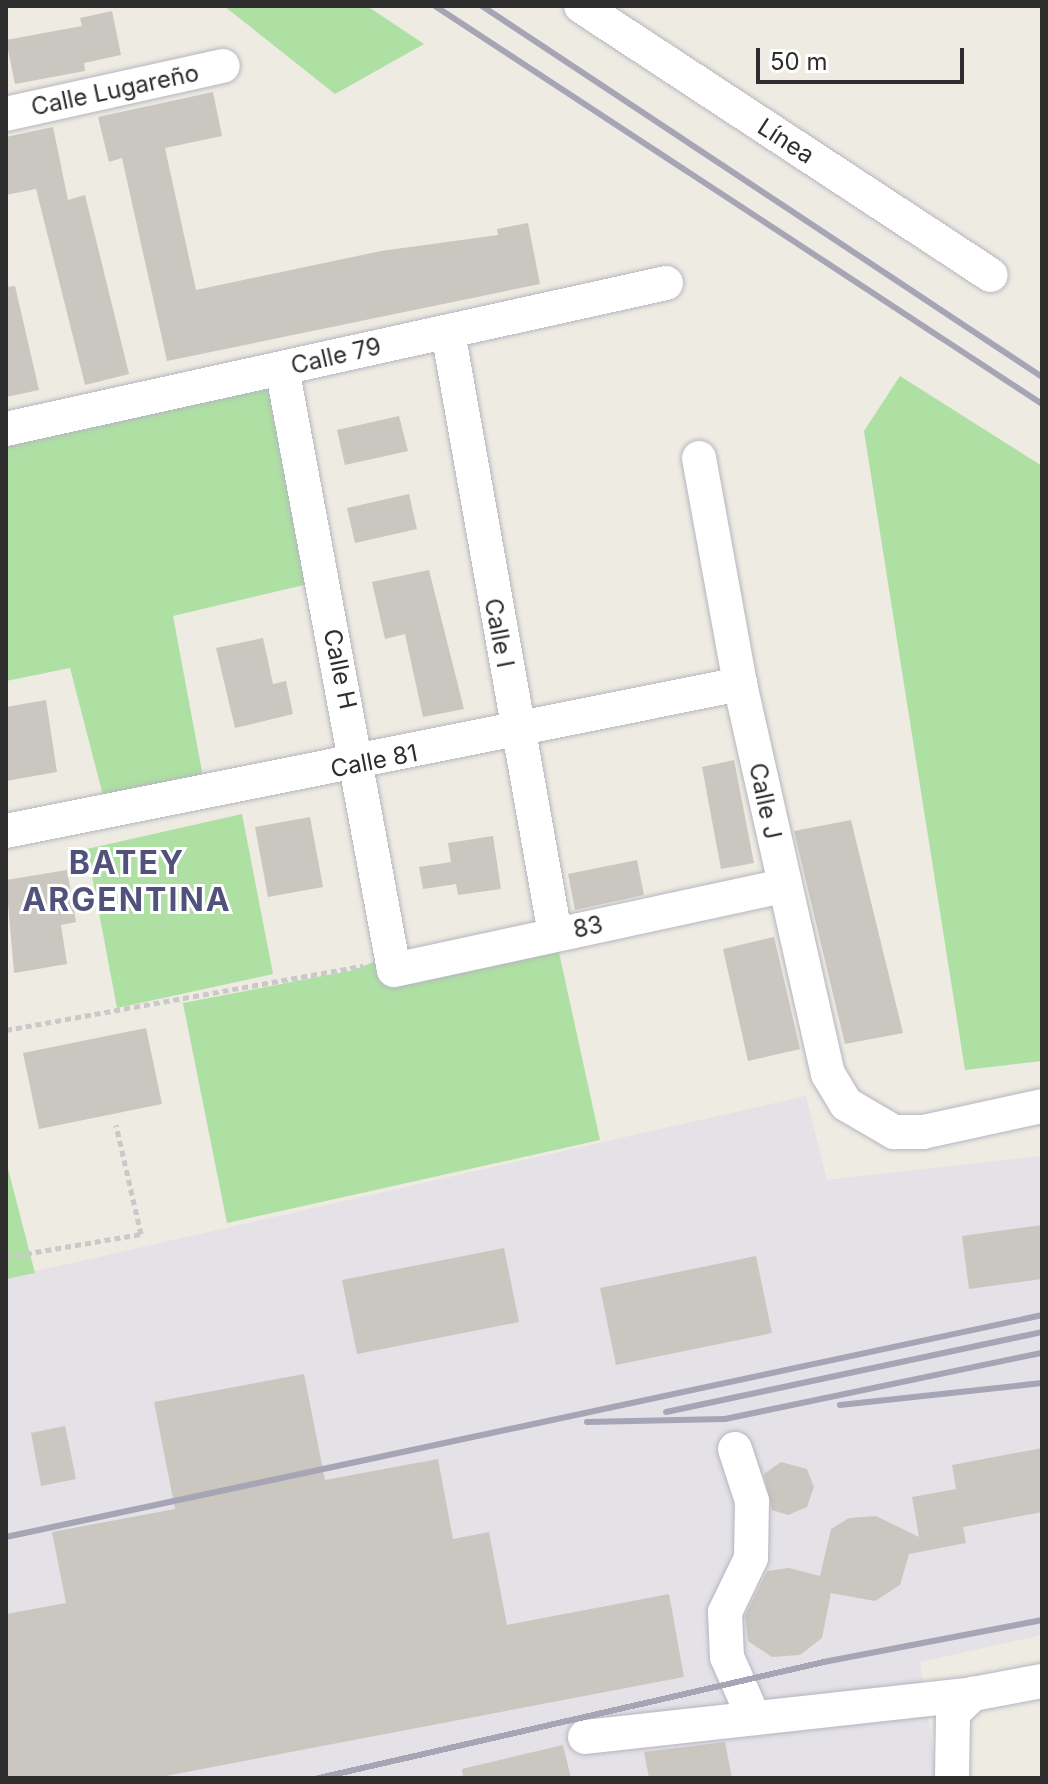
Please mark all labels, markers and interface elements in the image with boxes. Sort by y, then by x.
scale bar [760,32,968,82]
text: 50 m [770,47,828,76]
street label: Calle Lugareño [29,58,201,122]
street label: Línea [752,112,820,170]
street label: Calle 79 [288,332,384,380]
street label: Calle I [478,596,520,670]
street label: Calle H [317,626,363,712]
street label: Calle 81 [328,738,420,784]
street label: Calle J [743,760,787,842]
district label: BATEY ARGENTINA [22,845,232,920]
street label: 83 [570,910,606,944]

